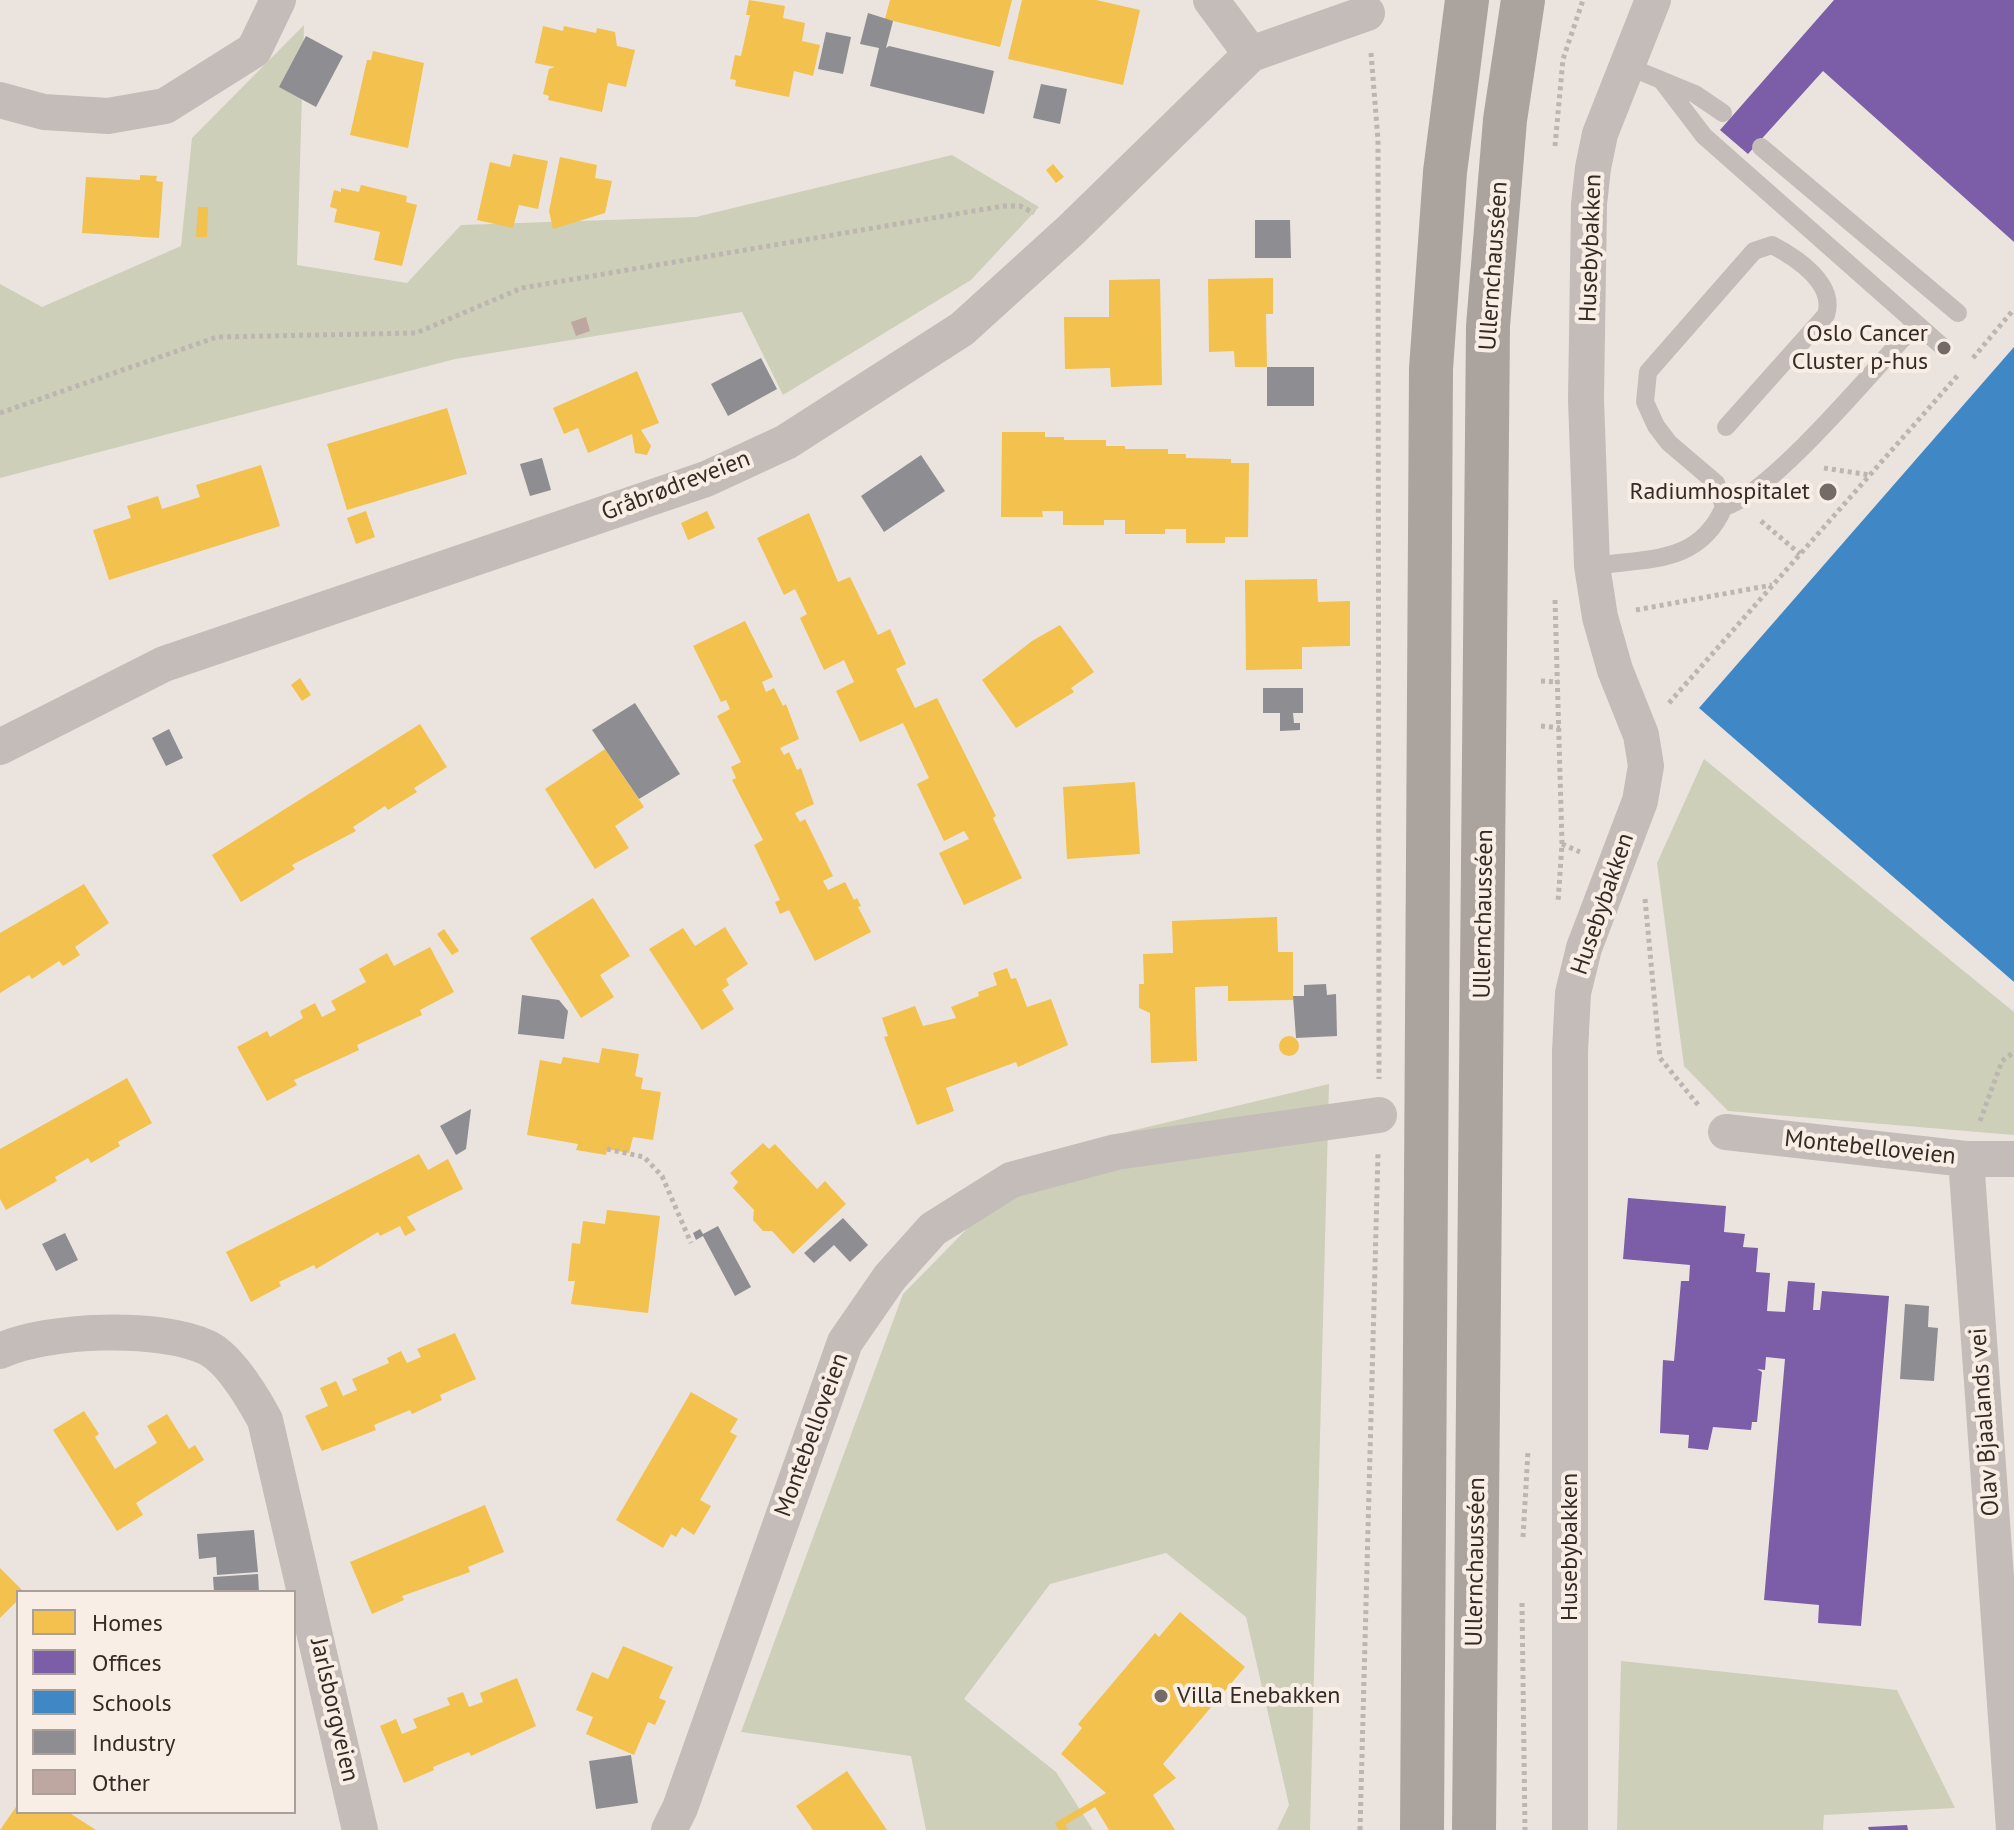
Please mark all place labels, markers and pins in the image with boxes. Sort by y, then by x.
place label: Oslo Cancer Cluster p-hus [1792,320,1928,376]
marker: Oslo Cancer Cluster p-hus [1935,339,1953,357]
place label: Radiumhospitalet [1629,478,1810,506]
marker: Radiumhospitalet [1817,481,1839,503]
place label: Villa Enebakken [1177,1682,1340,1710]
marker: Villa Enebakken [1152,1687,1170,1705]

